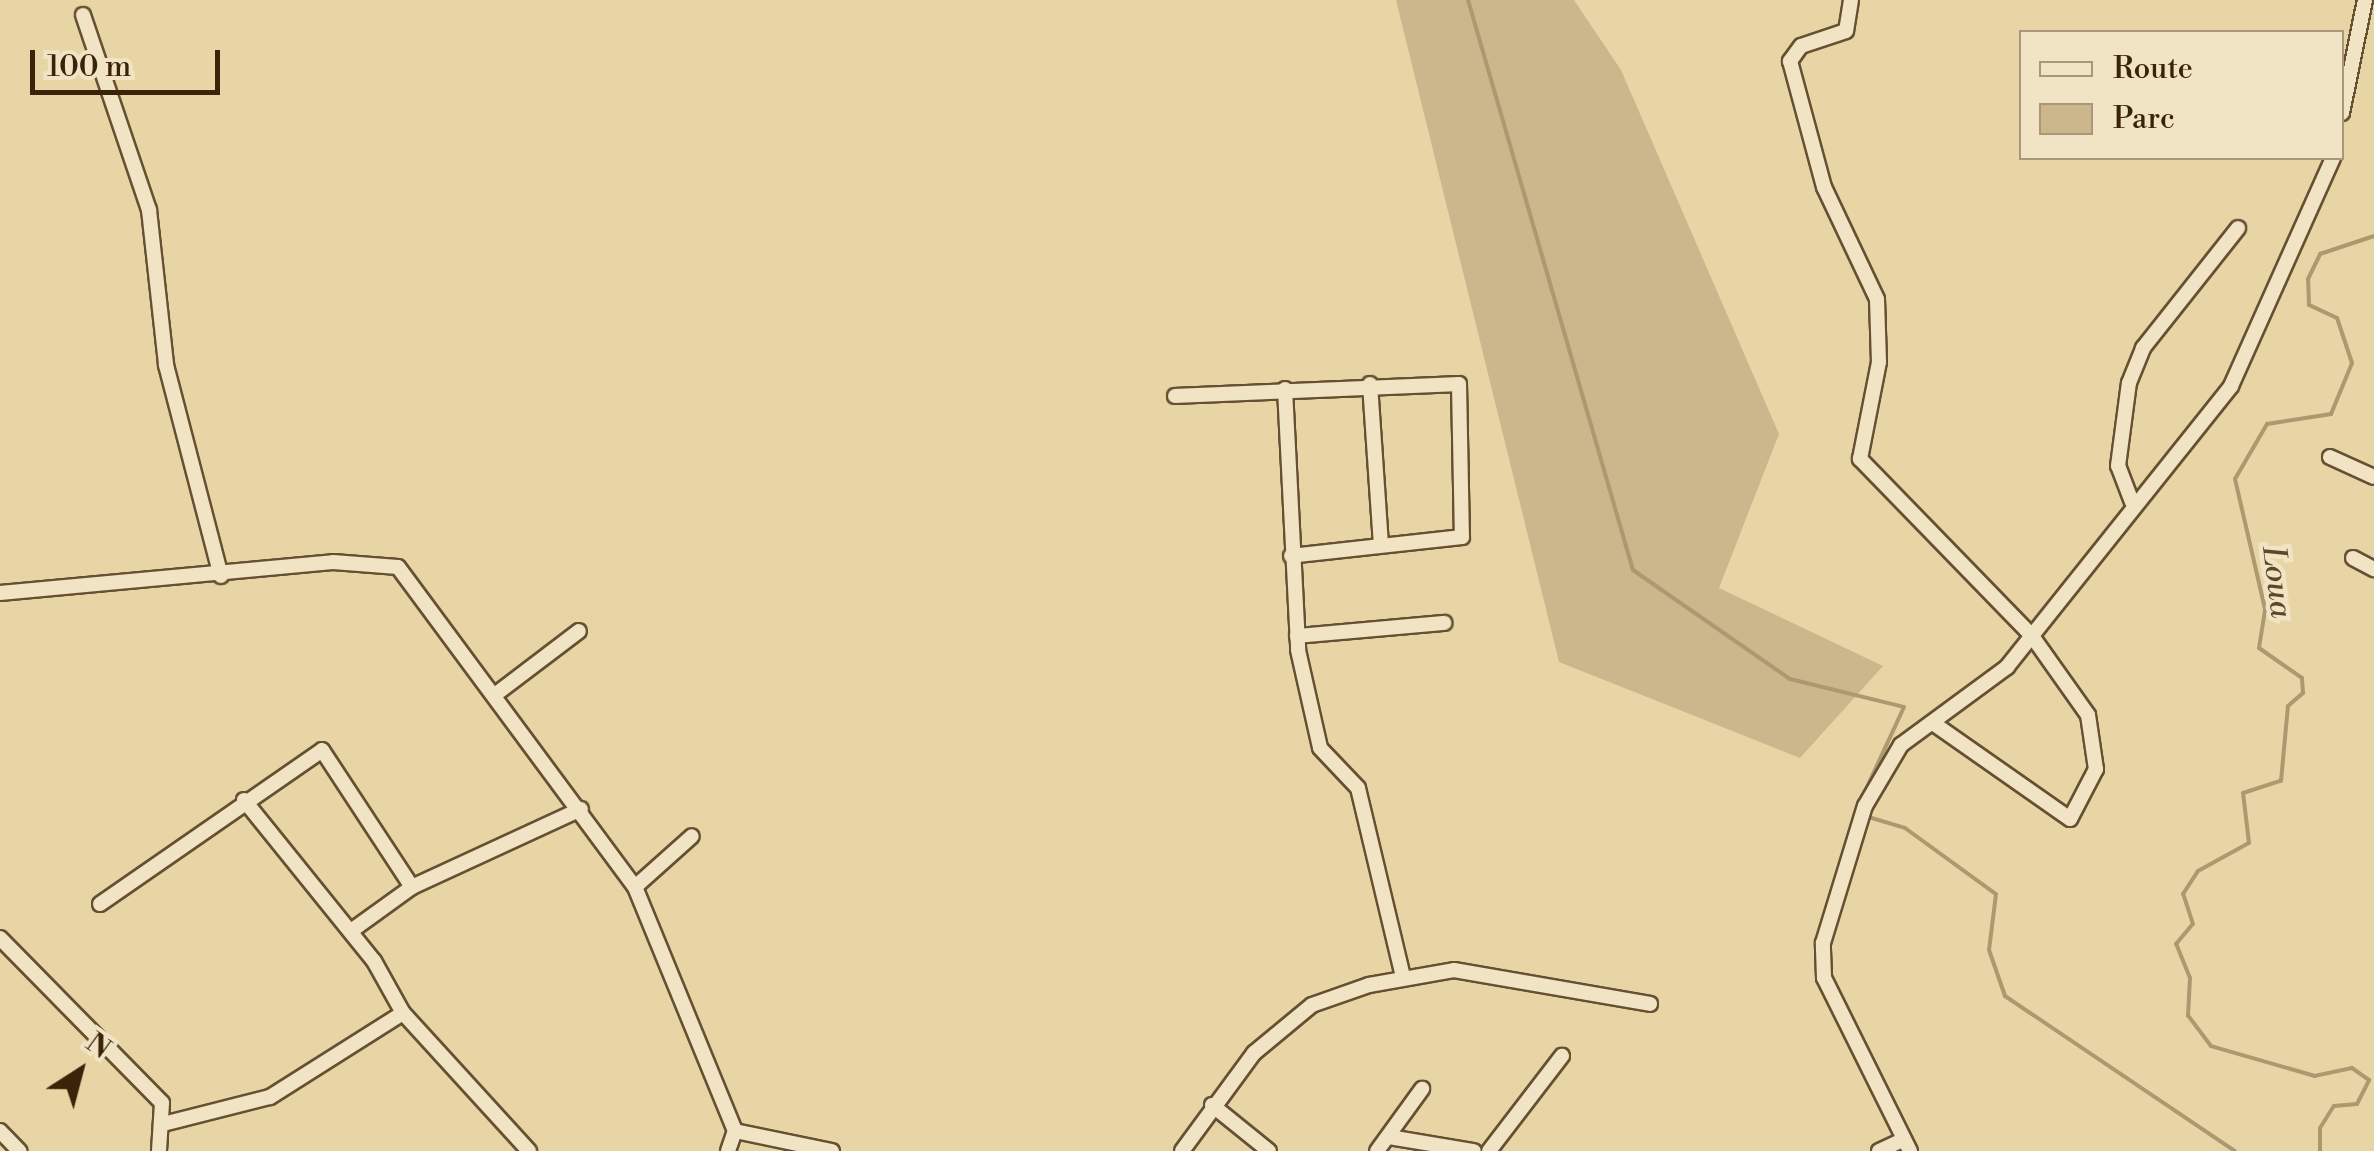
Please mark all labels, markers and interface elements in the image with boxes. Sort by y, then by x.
scale bar [35,30,225,92]
legend [2019,30,2344,160]
text: 100 m [47,48,131,86]
text: Route [2113,50,2193,88]
text: Parc [2113,100,2175,138]
water label: Loua [2254,544,2300,620]
north arrow [30,1021,130,1121]
text: N [79,1026,117,1067]

